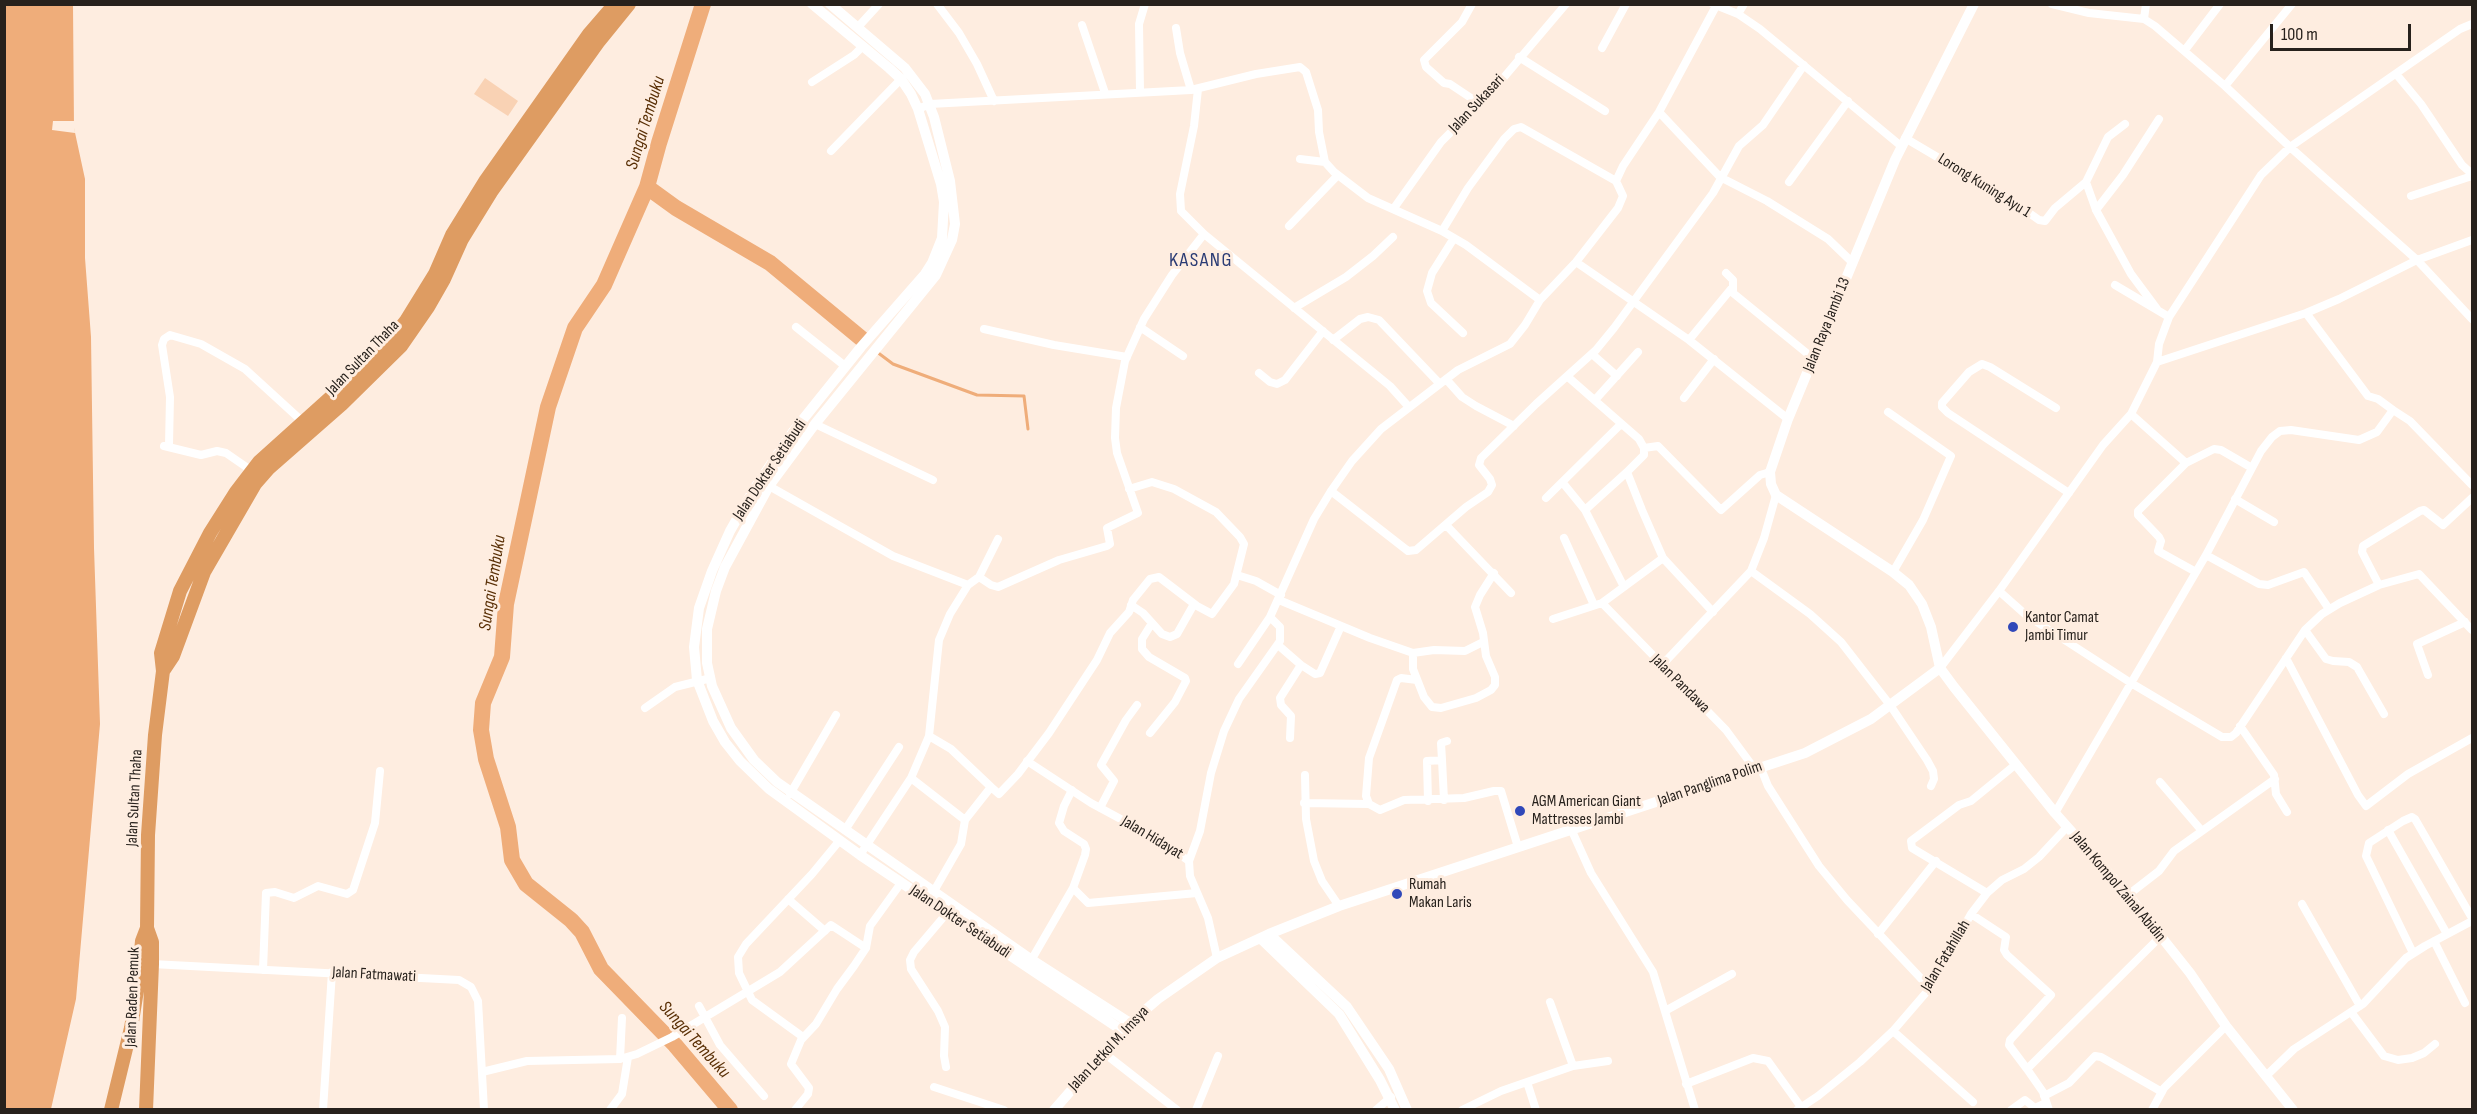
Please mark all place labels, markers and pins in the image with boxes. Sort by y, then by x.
place label: Kantor Camat Jambi Timur [2025,608,2099,646]
marker: Kantor Camat Jambi Timur [2006,620,2020,634]
place label: AGM American Giant Mattresses Jambi [1532,792,1641,830]
marker: AGM American Giant Mattresses Jambi [1513,804,1527,818]
place label: Rumah Makan Laris [1409,875,1472,913]
marker: Rumah Makan Laris [1390,887,1404,901]

